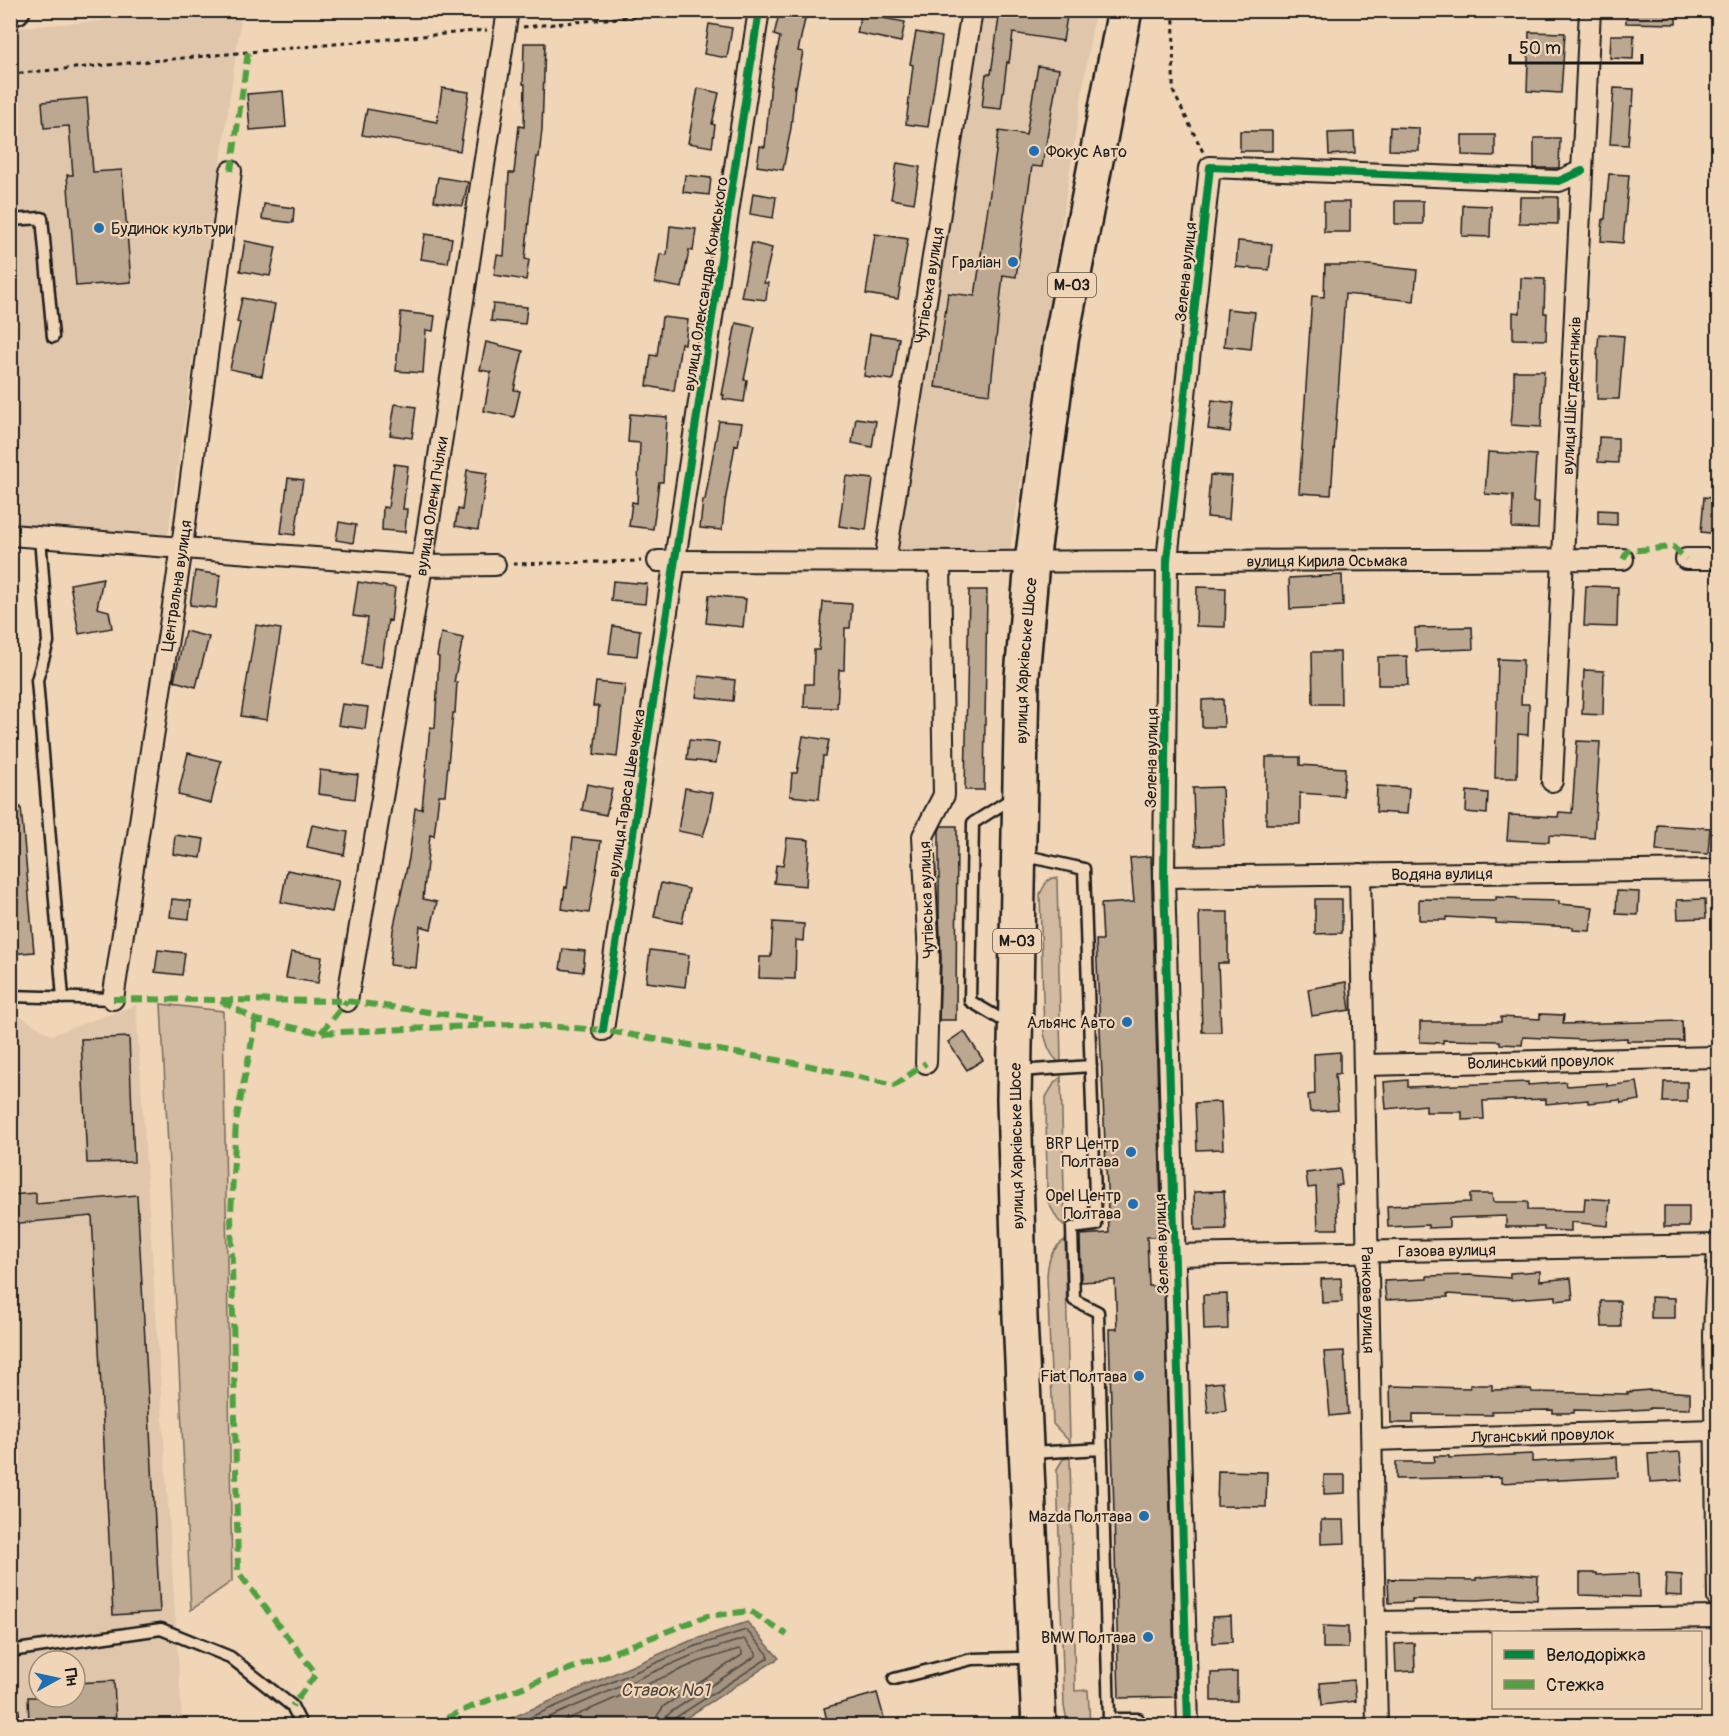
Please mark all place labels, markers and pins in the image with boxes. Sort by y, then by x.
place label: Фокус Авто [1046,142,1127,162]
marker: Фокус Авто [1027,144,1041,158]
place label: Будинок культури [111,219,233,239]
marker: Будинок культури [92,221,106,235]
place label: Граліан [952,253,1001,273]
marker: Граліан [1006,255,1020,269]
place label: Альянс Авто [1027,1013,1115,1033]
marker: Альянс Авто [1120,1015,1134,1029]
place label: BRP Центр Полтава [1046,1134,1119,1172]
marker: BRP Центр Полтава [1124,1145,1138,1159]
place label: Opel Центр Полтава [1045,1186,1121,1224]
marker: Opel Центр Полтава [1126,1197,1140,1211]
place label: Fiat Полтава [1040,1367,1127,1387]
marker: Fiat Полтава [1132,1369,1146,1383]
place label: Mazda Полтава [1029,1507,1132,1527]
marker: Mazda Полтава [1137,1509,1151,1523]
place label: BMW Полтава [1041,1628,1136,1648]
marker: BMW Полтава [1141,1630,1155,1644]

